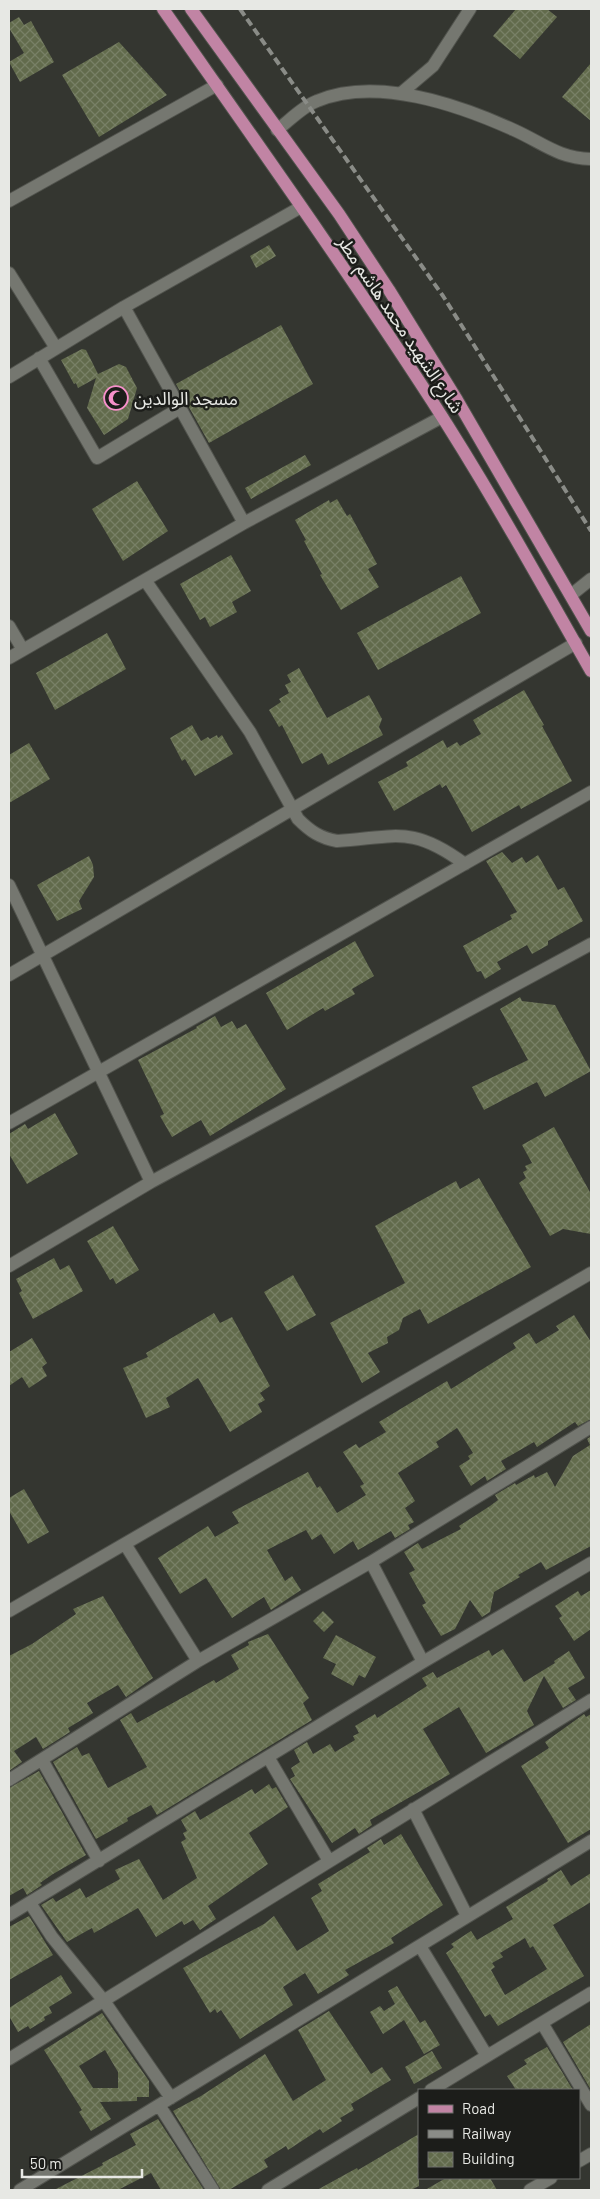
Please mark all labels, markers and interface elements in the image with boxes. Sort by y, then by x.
street label: شارع الشهيد محمد هاشم مطر [330,230,469,419]
mosque icon: مسجد الوالدين [103,385,129,411]
place label: مسجد الوالدين [134,387,238,410]
legend [418,2089,580,2179]
text: Road [462,2099,495,2117]
text: Railway [462,2124,511,2142]
scale bar [22,2146,142,2178]
text: Building [462,2149,515,2167]
text: 50 m [30,2154,62,2172]

